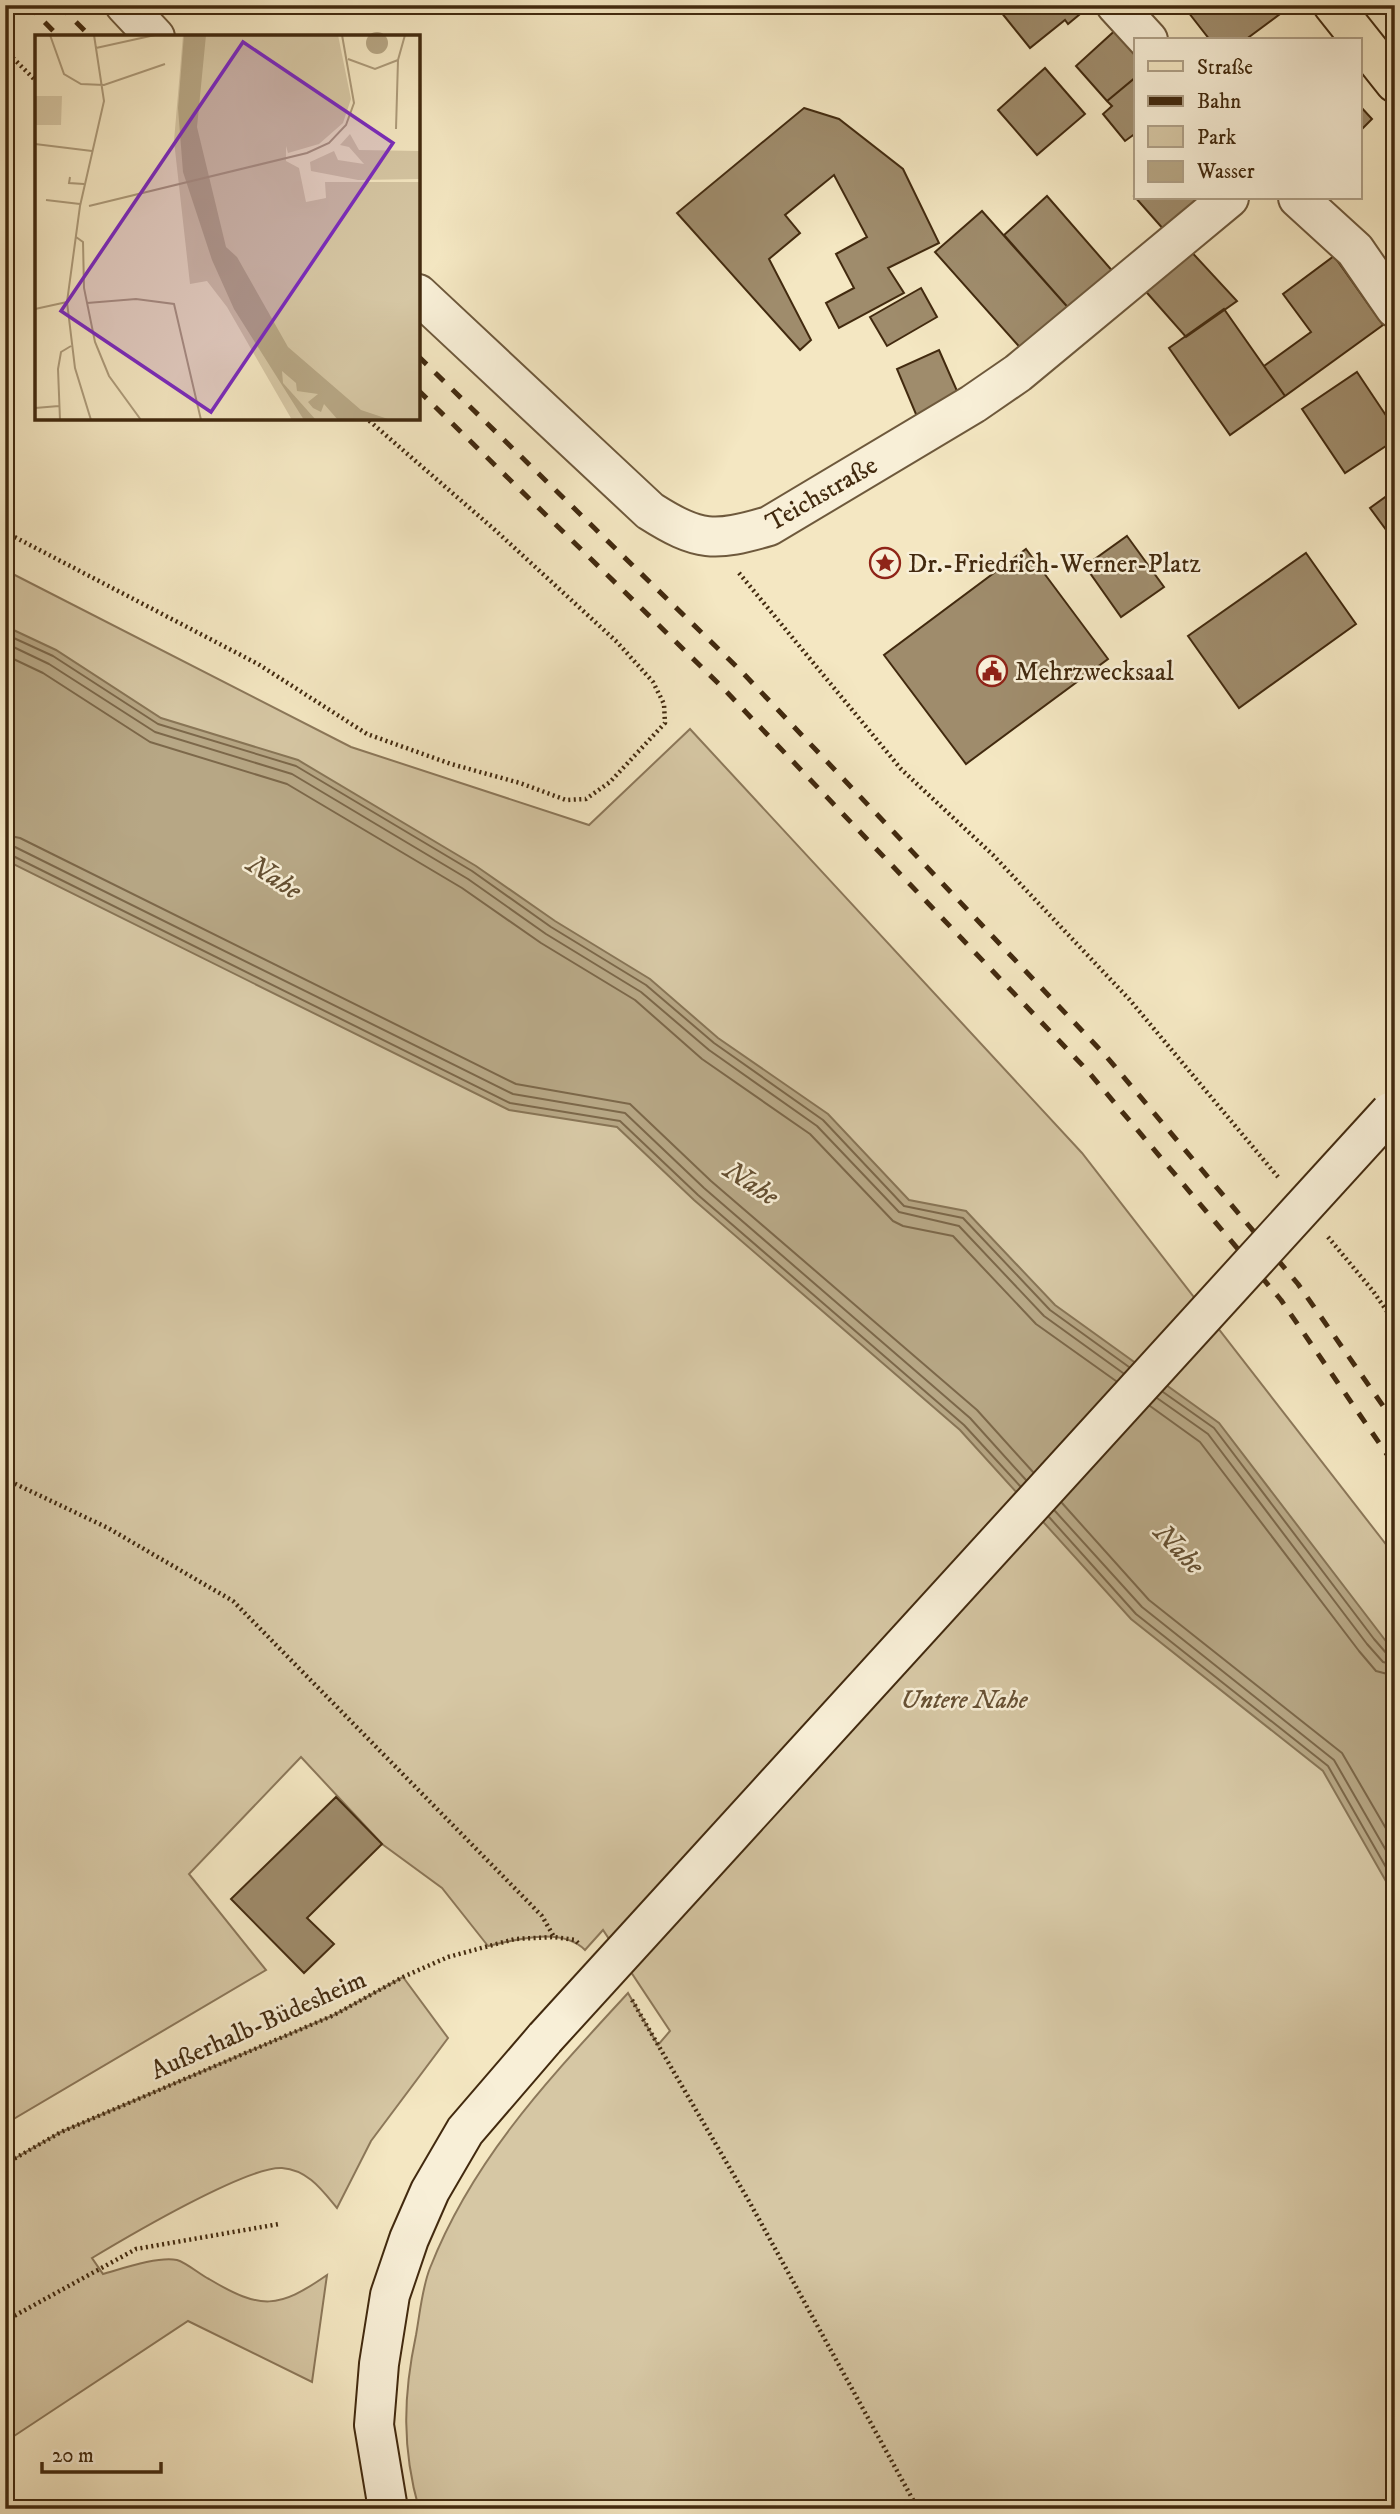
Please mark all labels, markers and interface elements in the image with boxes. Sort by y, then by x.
inset map [35,35,420,420]
legend [1134,38,1362,200]
text: Straße [1197,55,1253,81]
text: Bahn [1197,89,1241,115]
text: Park [1197,125,1237,151]
text: Wasser [1196,159,1255,185]
street label: Teichstraße [760,449,884,539]
place icon: Dr.-Friedrich-Werner-Platz [868,546,902,580]
place label: Dr.-Friedrich-Werner-Platz [908,548,1201,581]
public building icon: Mehrzwecksaal [975,654,1009,688]
place label: Mehrzwecksaal [1015,656,1174,689]
water label: Nahe [239,846,309,909]
water label: Nahe [716,1152,786,1215]
water label: Nahe [1145,1514,1213,1583]
park label: Untere Nahe [900,1684,1029,1717]
street label: Außerhalb-Büdesheim [146,1963,371,2088]
scale bar [42,2430,161,2474]
text: 20 m [52,2443,94,2469]

